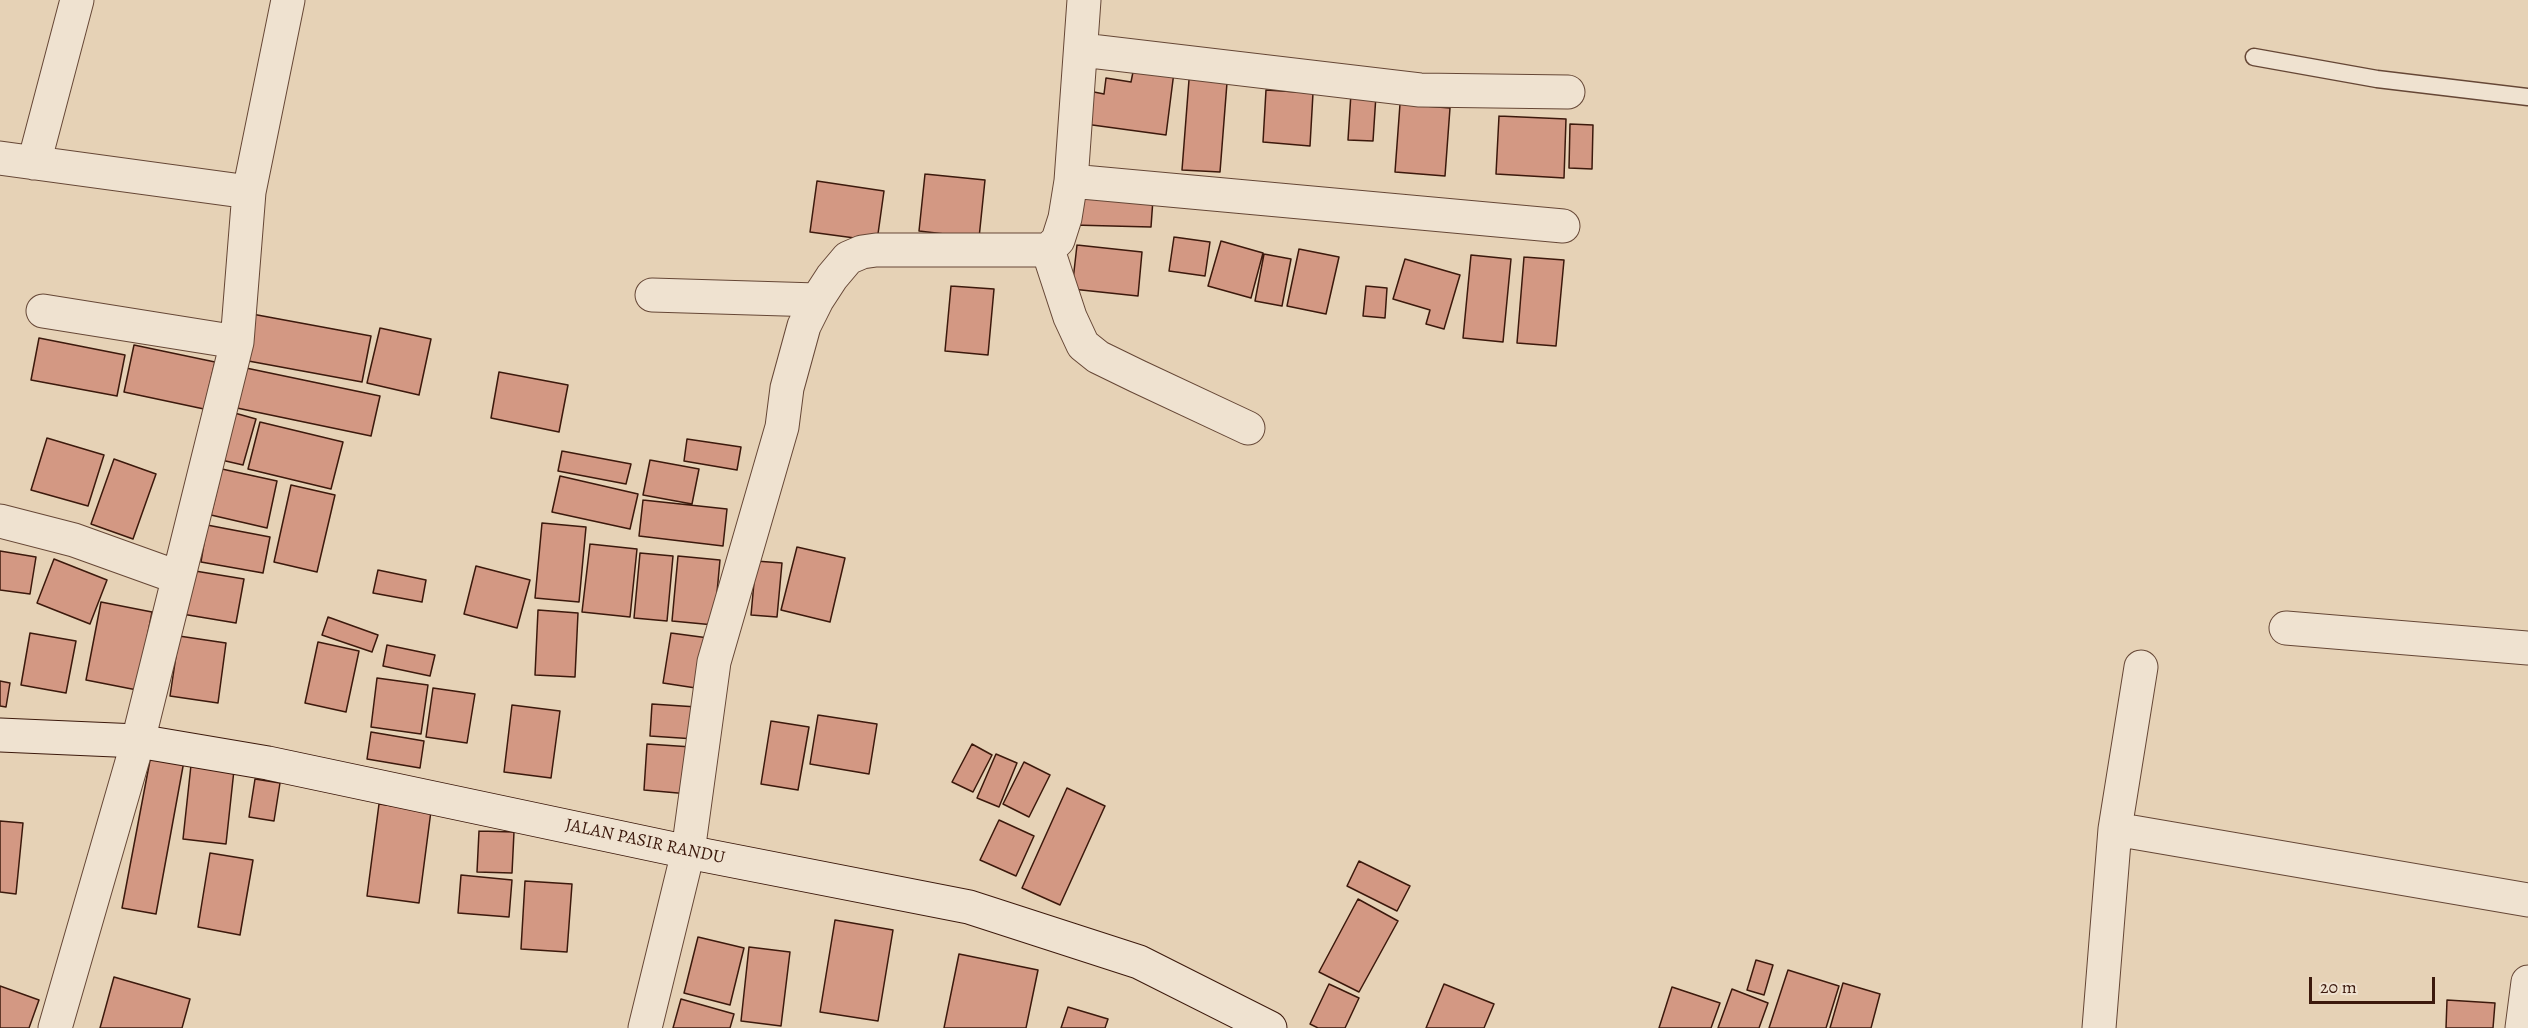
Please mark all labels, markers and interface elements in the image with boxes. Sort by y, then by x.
street label: JALAN PASIR RANDU [563,815,727,869]
scale bar [2312,965,2438,1003]
text: 20 m [2320,975,2357,999]

